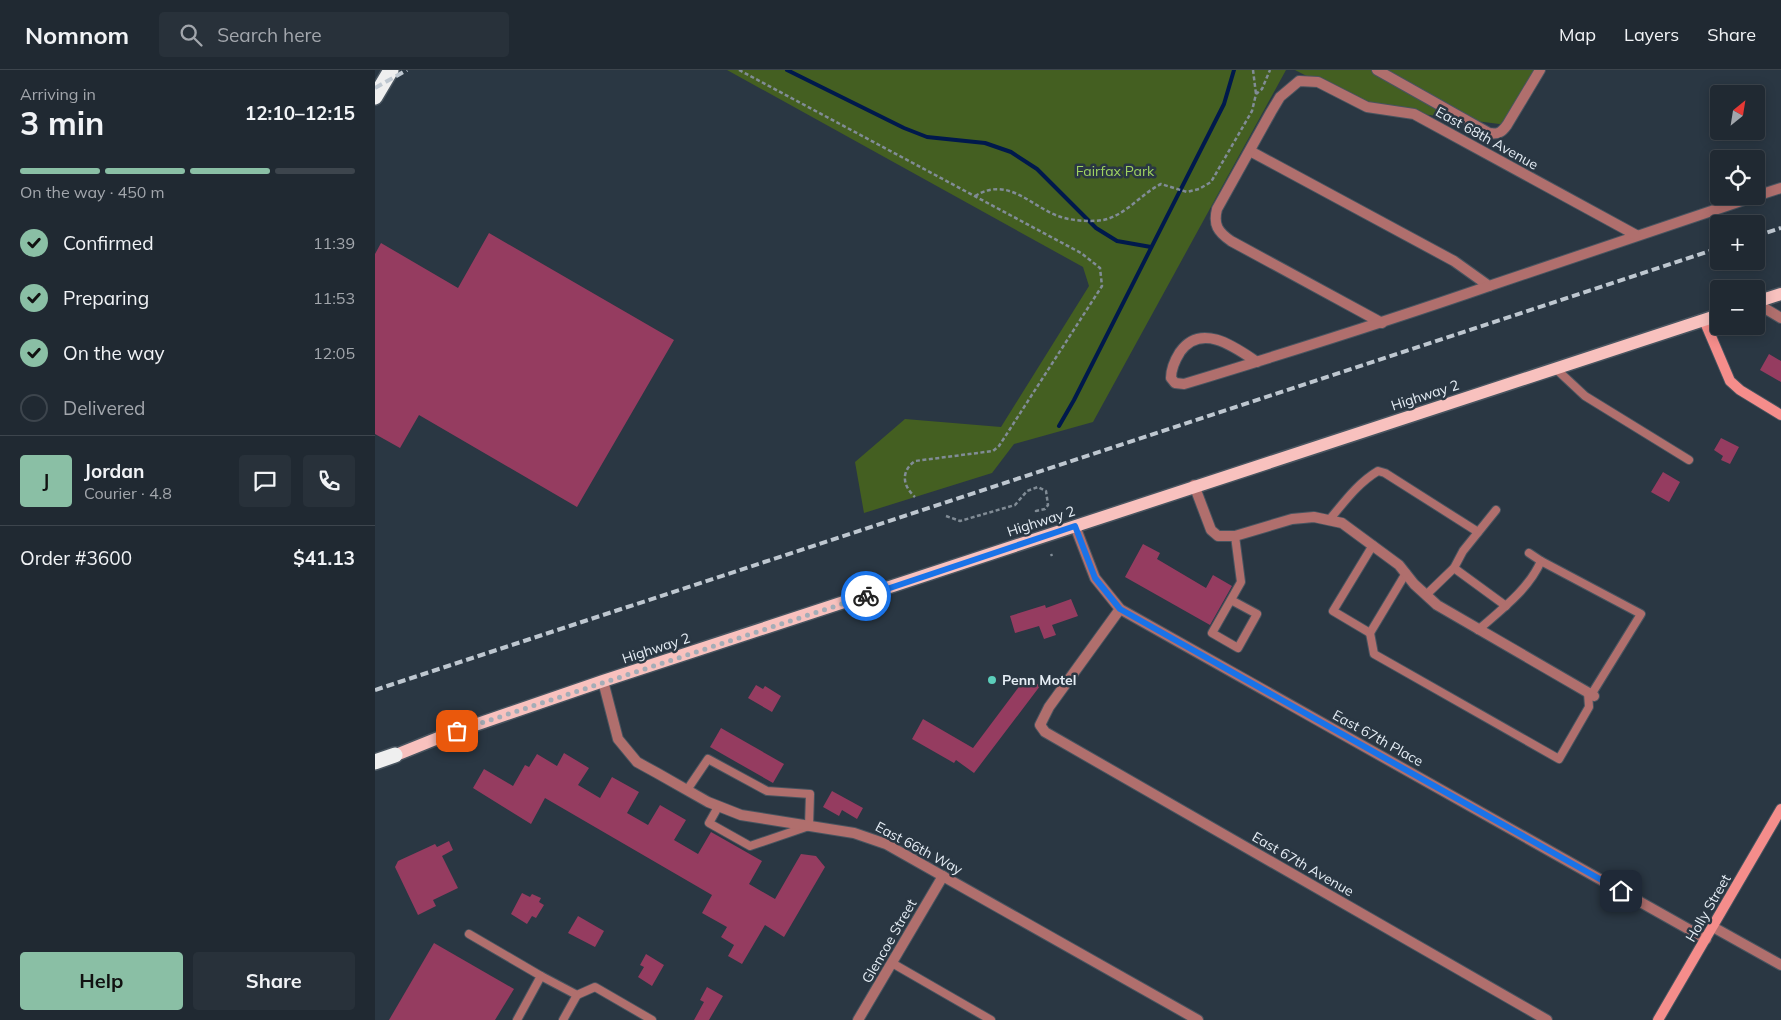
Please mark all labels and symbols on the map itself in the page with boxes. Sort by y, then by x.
north arrow [1710,85,1765,140]
street label: East 68th Avenue [1433,102,1541,174]
park label: Fairfax Park [1076,162,1155,180]
street label: Highway 2 [1389,376,1461,414]
street label: Highway 2 [1005,502,1077,540]
courier [841,571,891,621]
street label: Highway 2 [620,629,692,667]
place label: Penn Motel [1002,671,1076,689]
marker: Penn Motel [986,674,998,686]
street label: East 67th Place [1330,706,1426,770]
pin [436,710,478,752]
street label: East 66th Way [872,818,966,879]
street label: East 67th Avenue [1249,828,1357,900]
pin [1600,870,1642,912]
street label: Holly Street [1681,871,1735,945]
street label: Glencoe Street [858,896,920,986]

